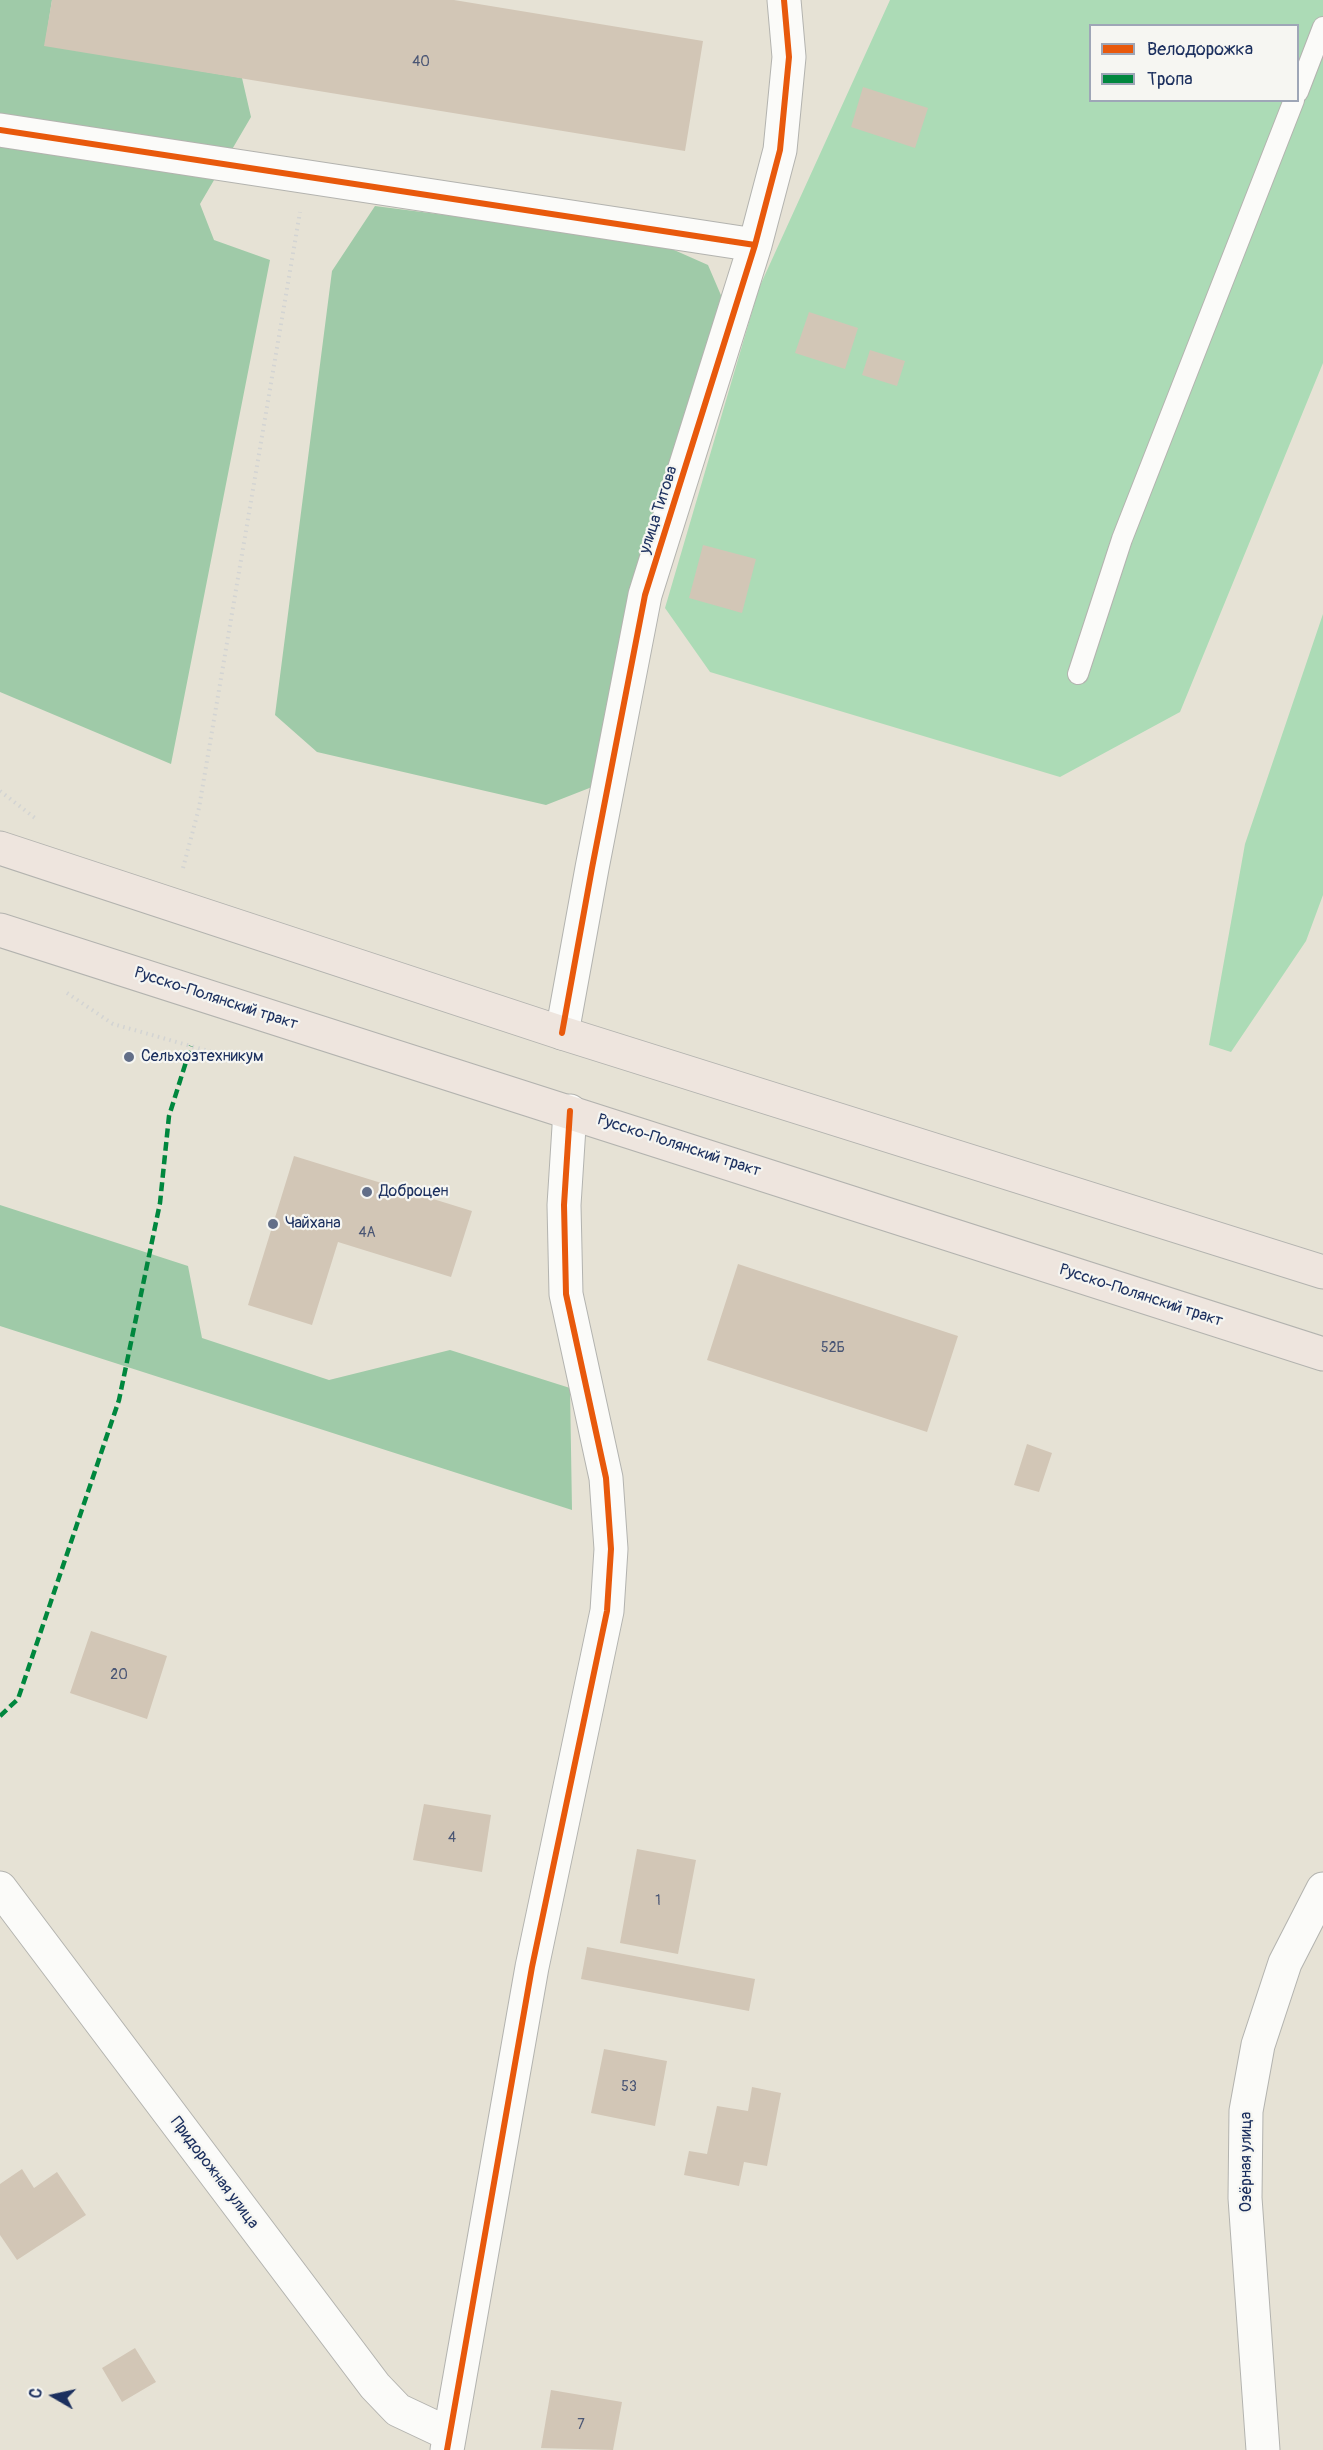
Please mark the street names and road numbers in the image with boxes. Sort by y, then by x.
street label: улица Титова [636,464,682,556]
street label: Русско-Полянский тракт [132,963,300,1035]
street label: Русско-Полянский тракт [595,1110,763,1182]
street label: Русско-Полянский тракт [1057,1260,1225,1332]
street label: Озёрная улица [1237,2112,1257,2212]
street label: Придорожная улица [166,2113,262,2233]

